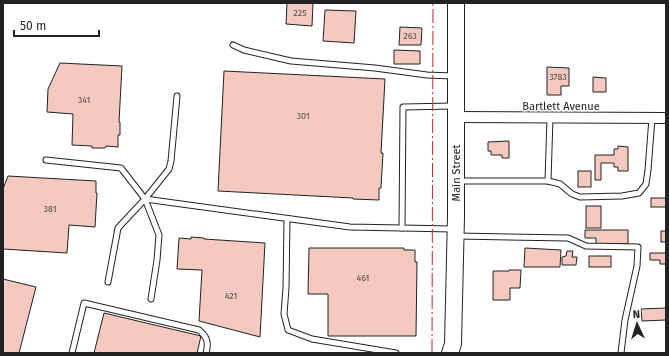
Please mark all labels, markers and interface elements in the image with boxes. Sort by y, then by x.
house number: 225 [293,8,307,18]
scale bar [14,12,99,38]
text: 50 m [20,19,46,33]
house number: 263 [403,31,417,41]
house number: 3783 [549,72,567,82]
house number: 341 [78,95,90,105]
street label: Bartlett Avenue [522,100,600,113]
house number: 301 [296,111,310,121]
street label: Main Street [450,145,463,201]
house number: 381 [43,204,57,214]
house number: 461 [356,273,370,283]
house number: 421 [225,291,237,301]
north arrow [617,304,657,344]
text: N [632,308,640,321]

